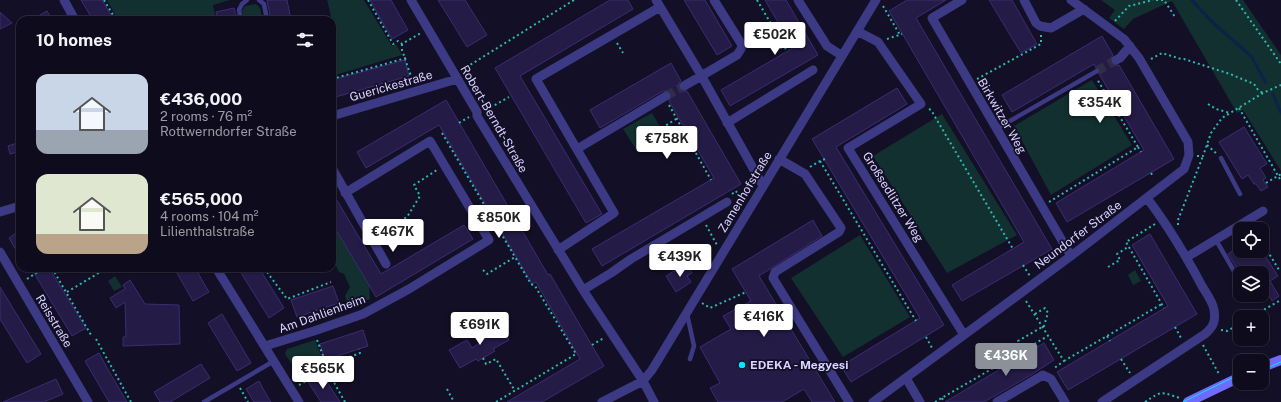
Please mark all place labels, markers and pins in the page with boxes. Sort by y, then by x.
pin: €502K [747,22,803,56]
pin: €354K [1072,90,1128,124]
pin: €758K [639,126,695,160]
pin: €850K [471,205,527,239]
pin: €467K [365,219,421,253]
pin: €439K [652,244,708,278]
pin: €416K [736,304,792,338]
pin: €691K [452,312,508,346]
pin: €436K [978,343,1034,377]
pin: €565K [295,356,351,390]
place label: EDEKA - Megyesi [750,358,848,372]
marker: EDEKA - Megyesi [737,360,747,370]

